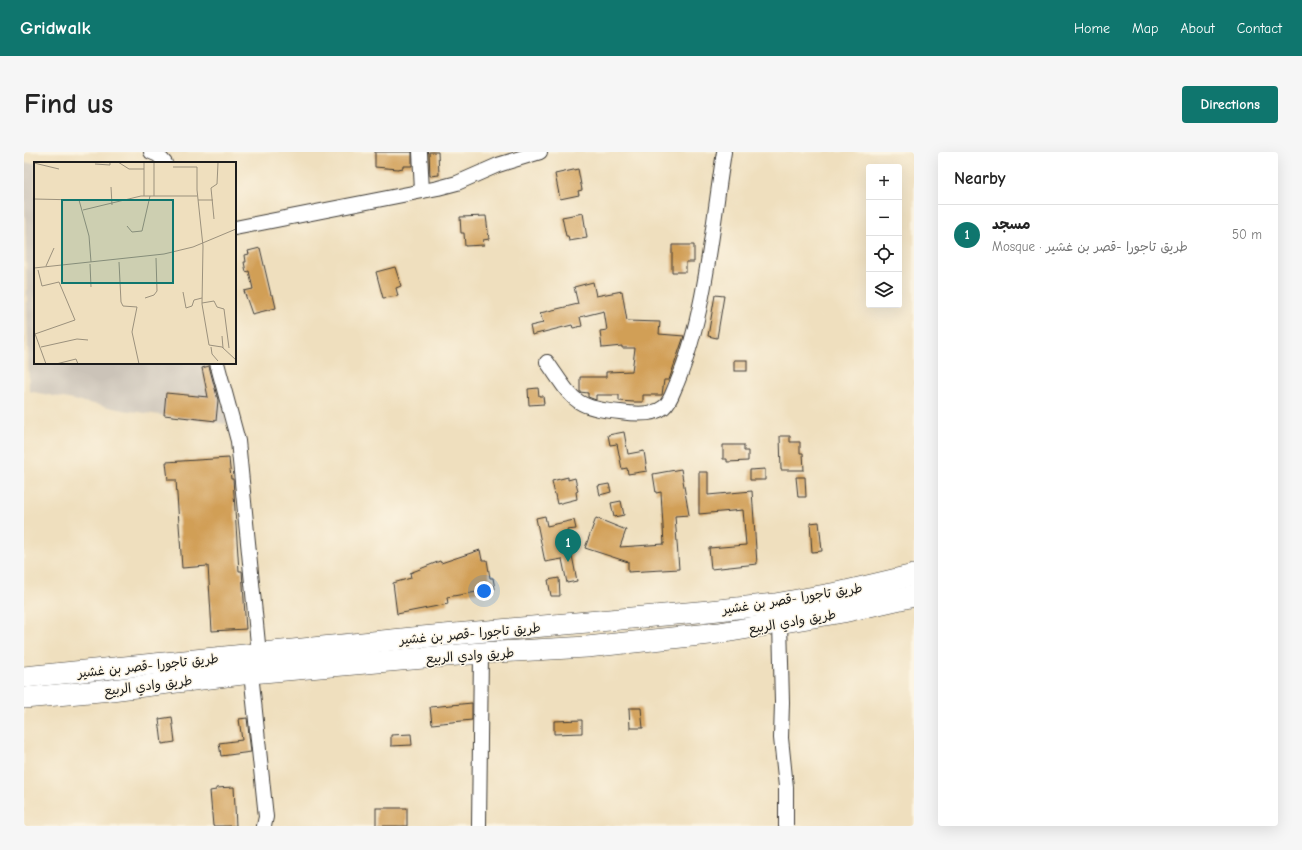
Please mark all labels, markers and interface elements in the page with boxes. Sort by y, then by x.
text: Gridwalk [20,17,91,39]
text: Home [1074,20,1110,37]
text: Map [1132,20,1158,37]
text: About [1180,20,1215,37]
text: Contact [1237,20,1282,37]
button: Directions [1182,86,1278,123]
text: Find us [24,88,113,120]
inset map [34,162,236,364]
map controls [866,164,902,308]
button: + [866,164,902,200]
text: Nearby [954,169,1005,188]
button: − [866,200,902,236]
text: مسجد [992,215,1030,233]
text: 1 [964,227,970,242]
text: 50 m [1232,227,1262,242]
button: locate [866,236,902,272]
text: Mosque · طريق تاجورا -قصر بن غشير [992,239,1188,254]
button: layers [866,272,902,308]
pin: 1 [555,529,581,562]
street label: طريق تاجورا -قصر بن غشير [720,580,863,618]
your location [474,581,494,601]
street label: طريق وادي الربيع [747,606,838,640]
street label: طريق تاجورا -قصر بن غشير [398,620,541,648]
street label: طريق وادي الربيع [425,645,515,669]
street label: طريق تاجورا -قصر بن غشير [76,651,220,681]
street label: طريق وادي الربيع [103,673,193,701]

